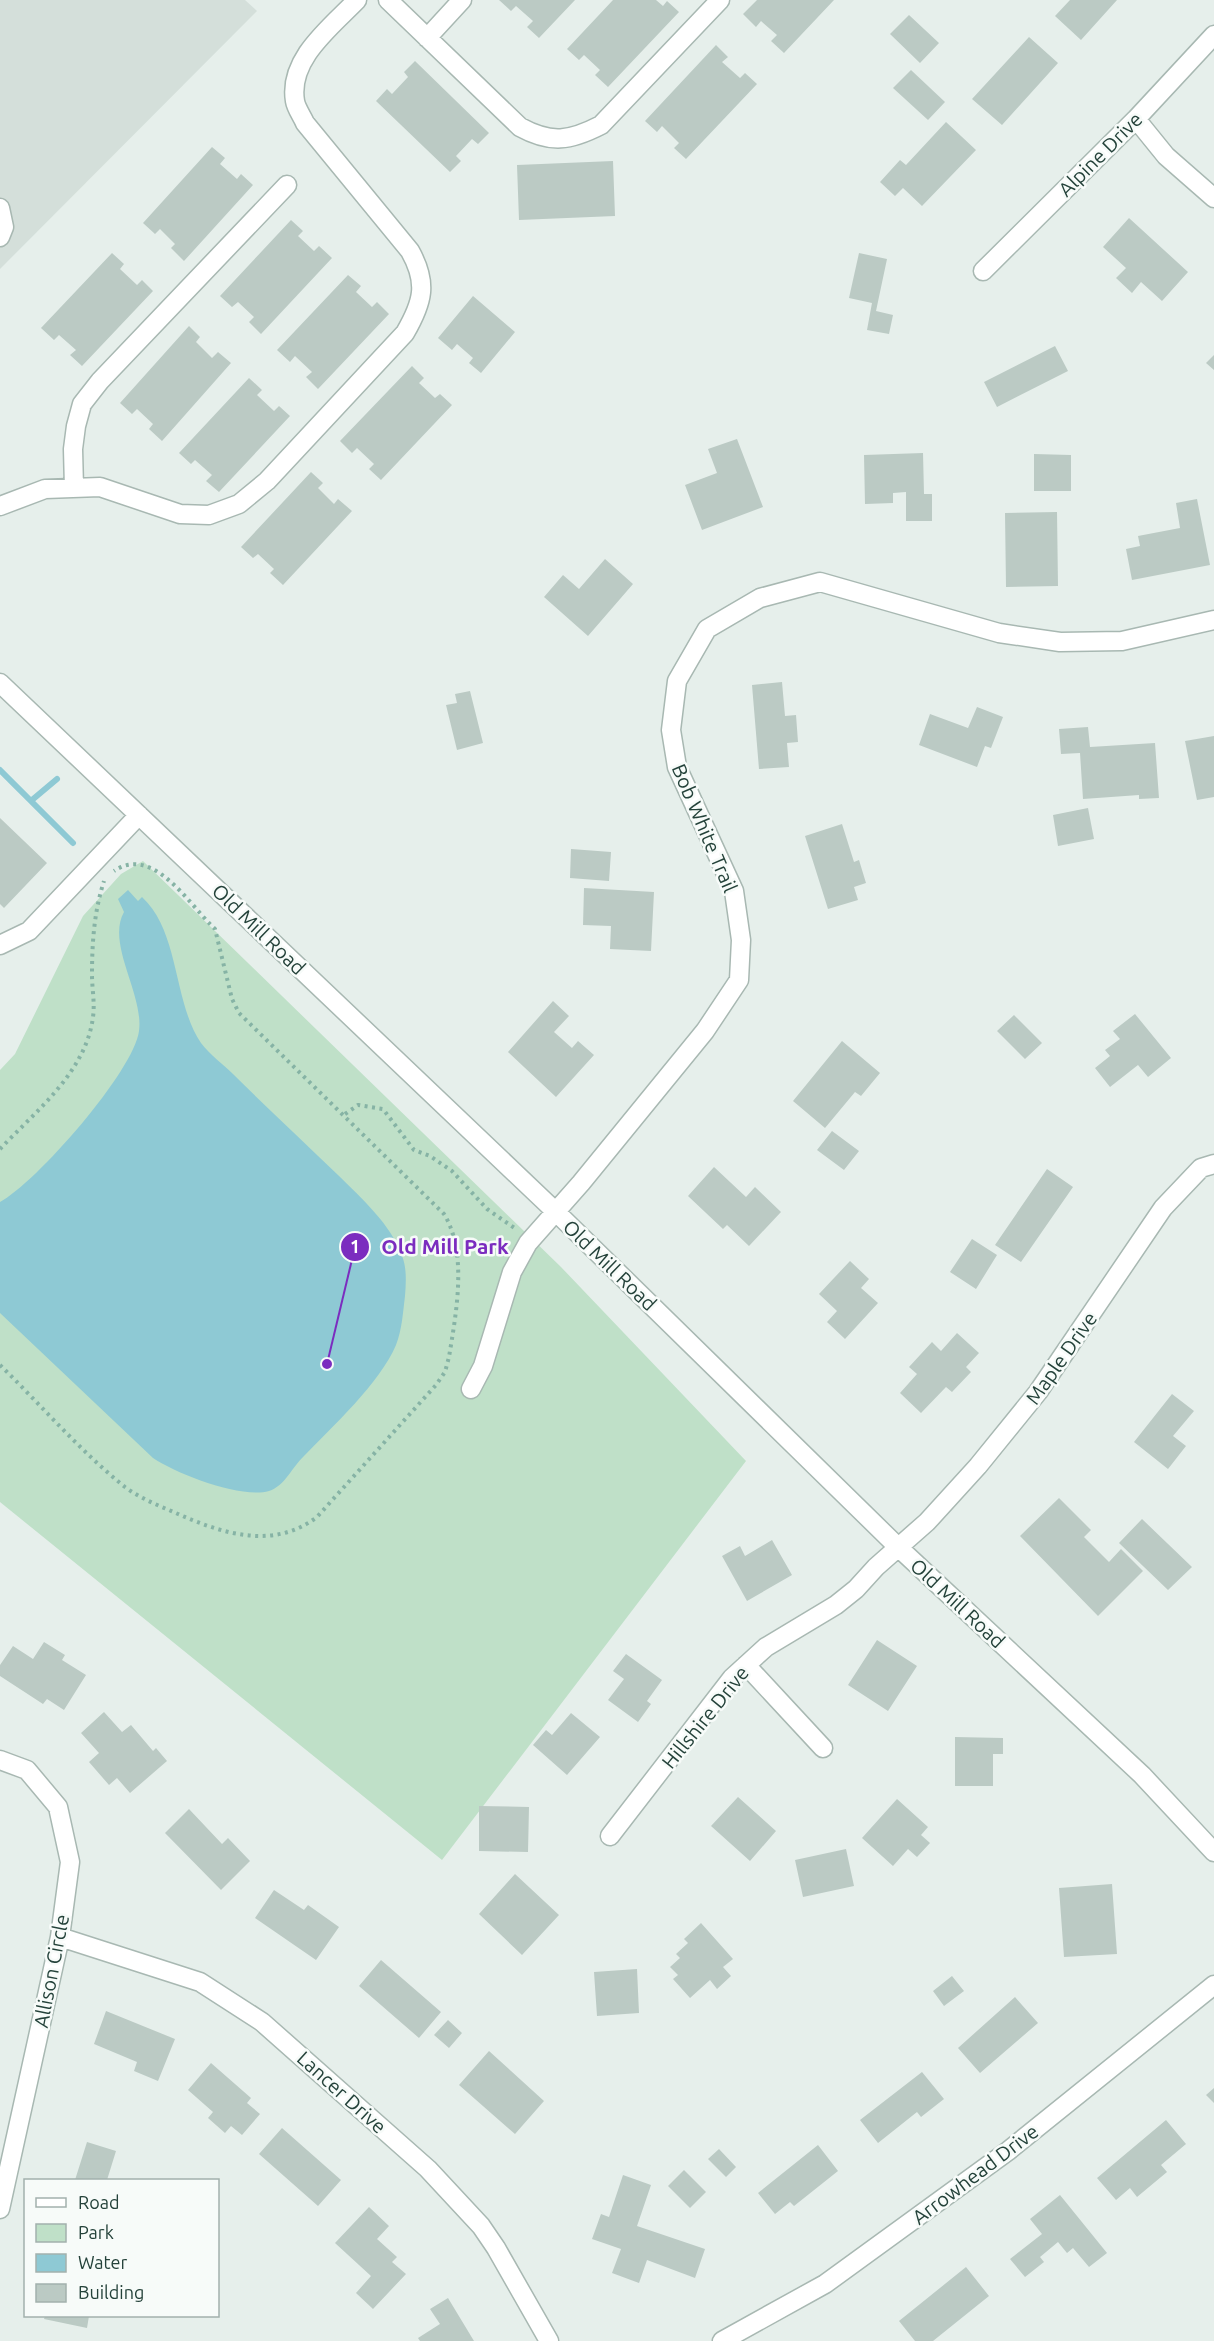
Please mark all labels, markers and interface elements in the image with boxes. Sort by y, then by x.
street label: Alpine Drive [1053,107,1147,201]
street label: Bob White Trail [668,760,742,896]
street label: Old Mill Road [208,879,310,979]
street label: Old Mill Road [559,1215,661,1315]
callout: Old Mill Park [340,1227,521,1266]
text: Old Mill Park [381,1234,509,1258]
text: 1 [350,1236,360,1256]
street label: Maple Drive [1021,1307,1101,1409]
street label: Old Mill Road [906,1554,1010,1652]
street label: Hillshire Drive [657,1661,753,1773]
street label: Allison Circle [29,1912,73,2030]
street label: Lancer Drive [293,2046,391,2138]
street label: Arrowhead Drive [908,2119,1042,2229]
legend [24,2179,219,2317]
text: Road [78,2192,120,2212]
text: Park [78,2222,114,2242]
text: Water [78,2252,128,2272]
text: Building [78,2282,144,2302]

